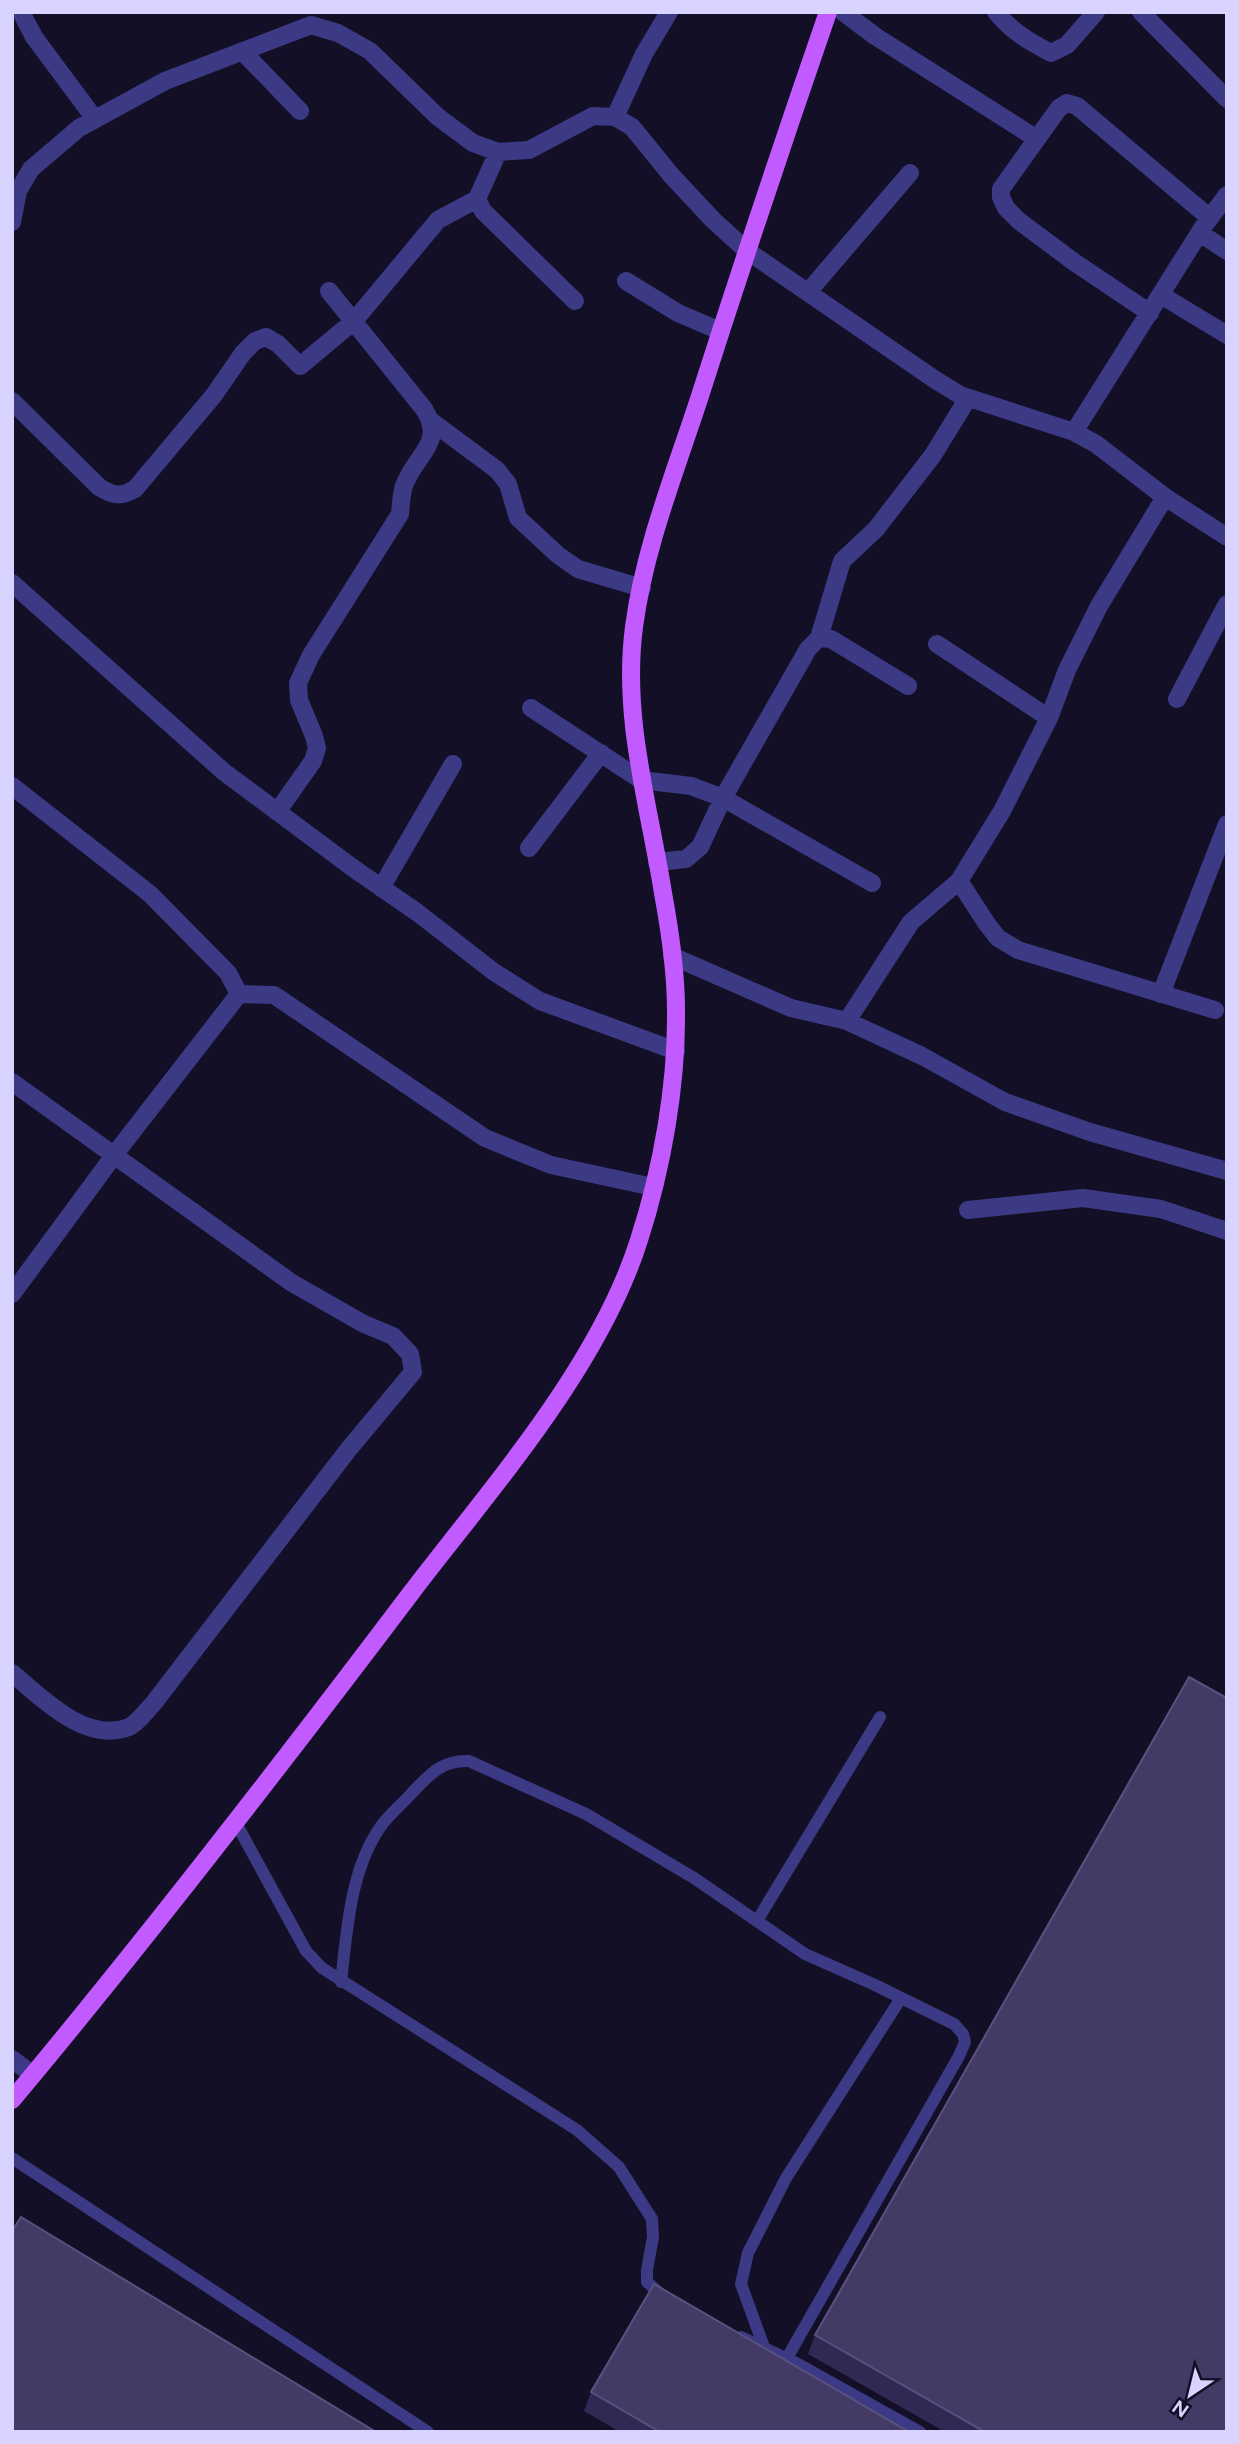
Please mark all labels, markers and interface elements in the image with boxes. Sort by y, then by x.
north arrow [1155,2360,1225,2430]
text: N [1168,2395,1193,2422]

